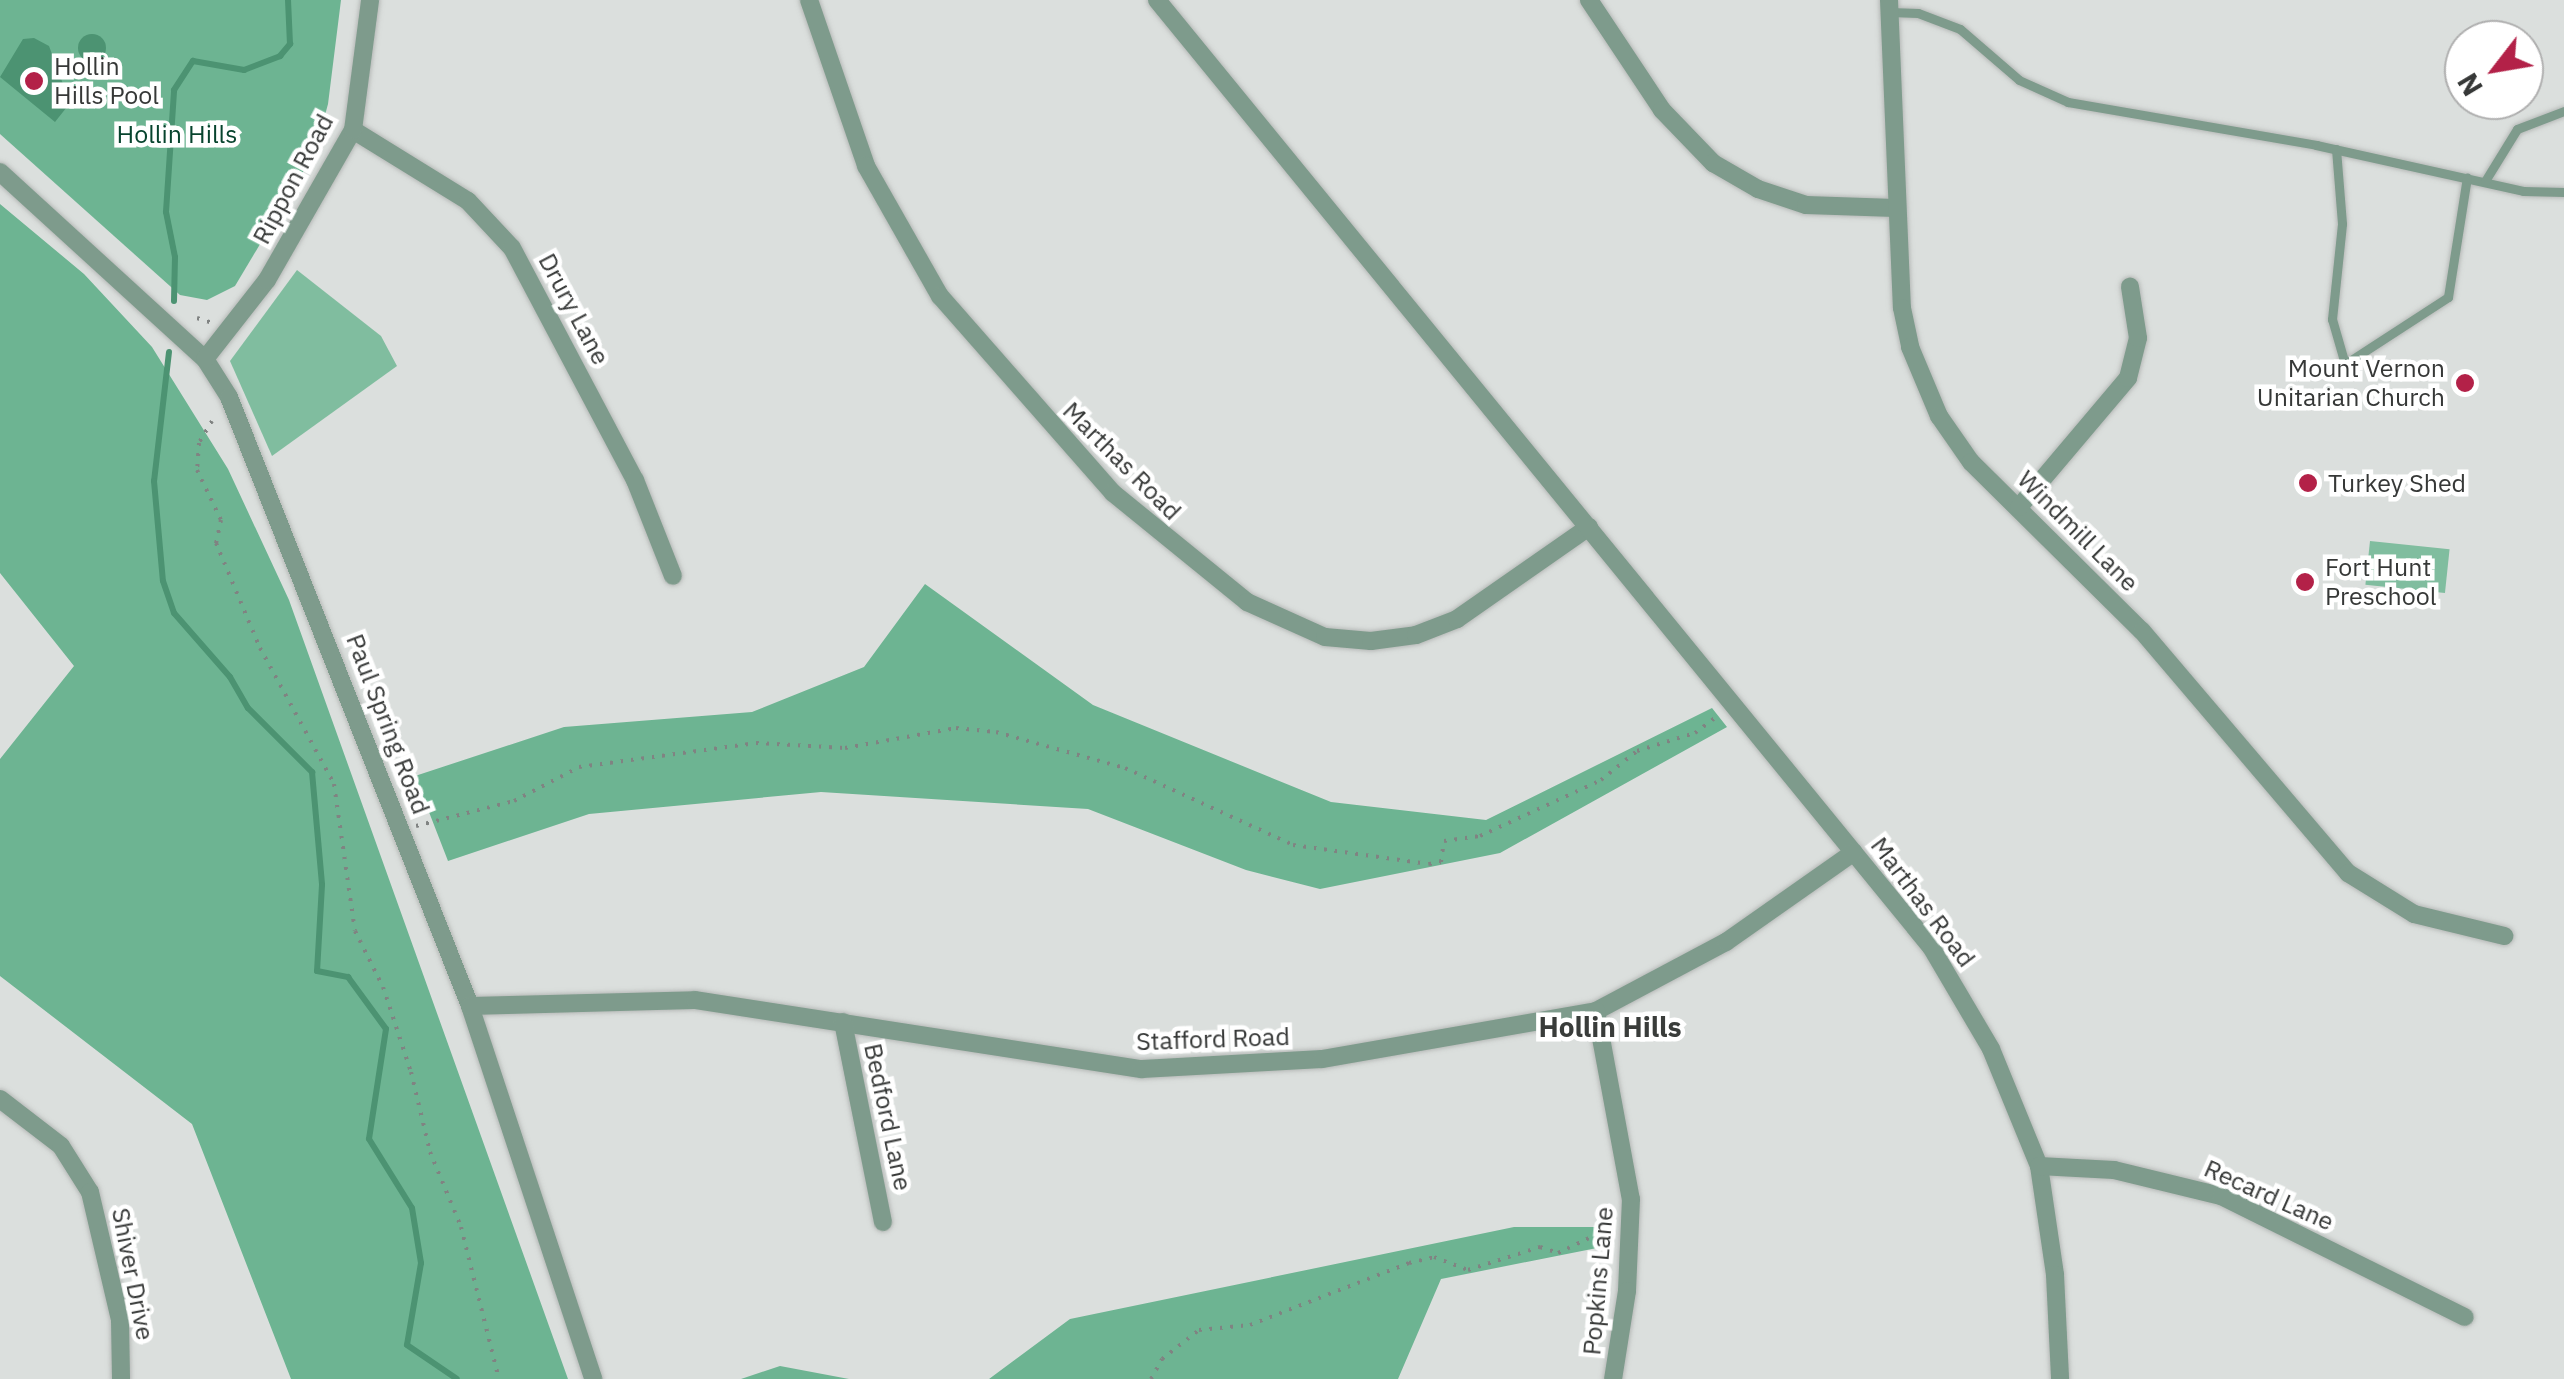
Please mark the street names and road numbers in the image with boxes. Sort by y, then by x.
street label: Rippon Road [246,109,340,249]
street label: Drury Lane [532,248,616,370]
street label: Marthas Road [1057,396,1187,526]
street label: Windmill Lane [2011,464,2145,598]
street label: Paul Spring Road [340,630,436,818]
street label: Marthas Road [1864,831,1982,973]
street label: Stafford Road [1136,1021,1290,1057]
street label: Bedford Lane [858,1041,918,1193]
street label: Recard Lane [2200,1153,2338,1237]
street label: Shiver Drive [106,1205,160,1343]
street label: Popkins Lane [1577,1206,1619,1356]

